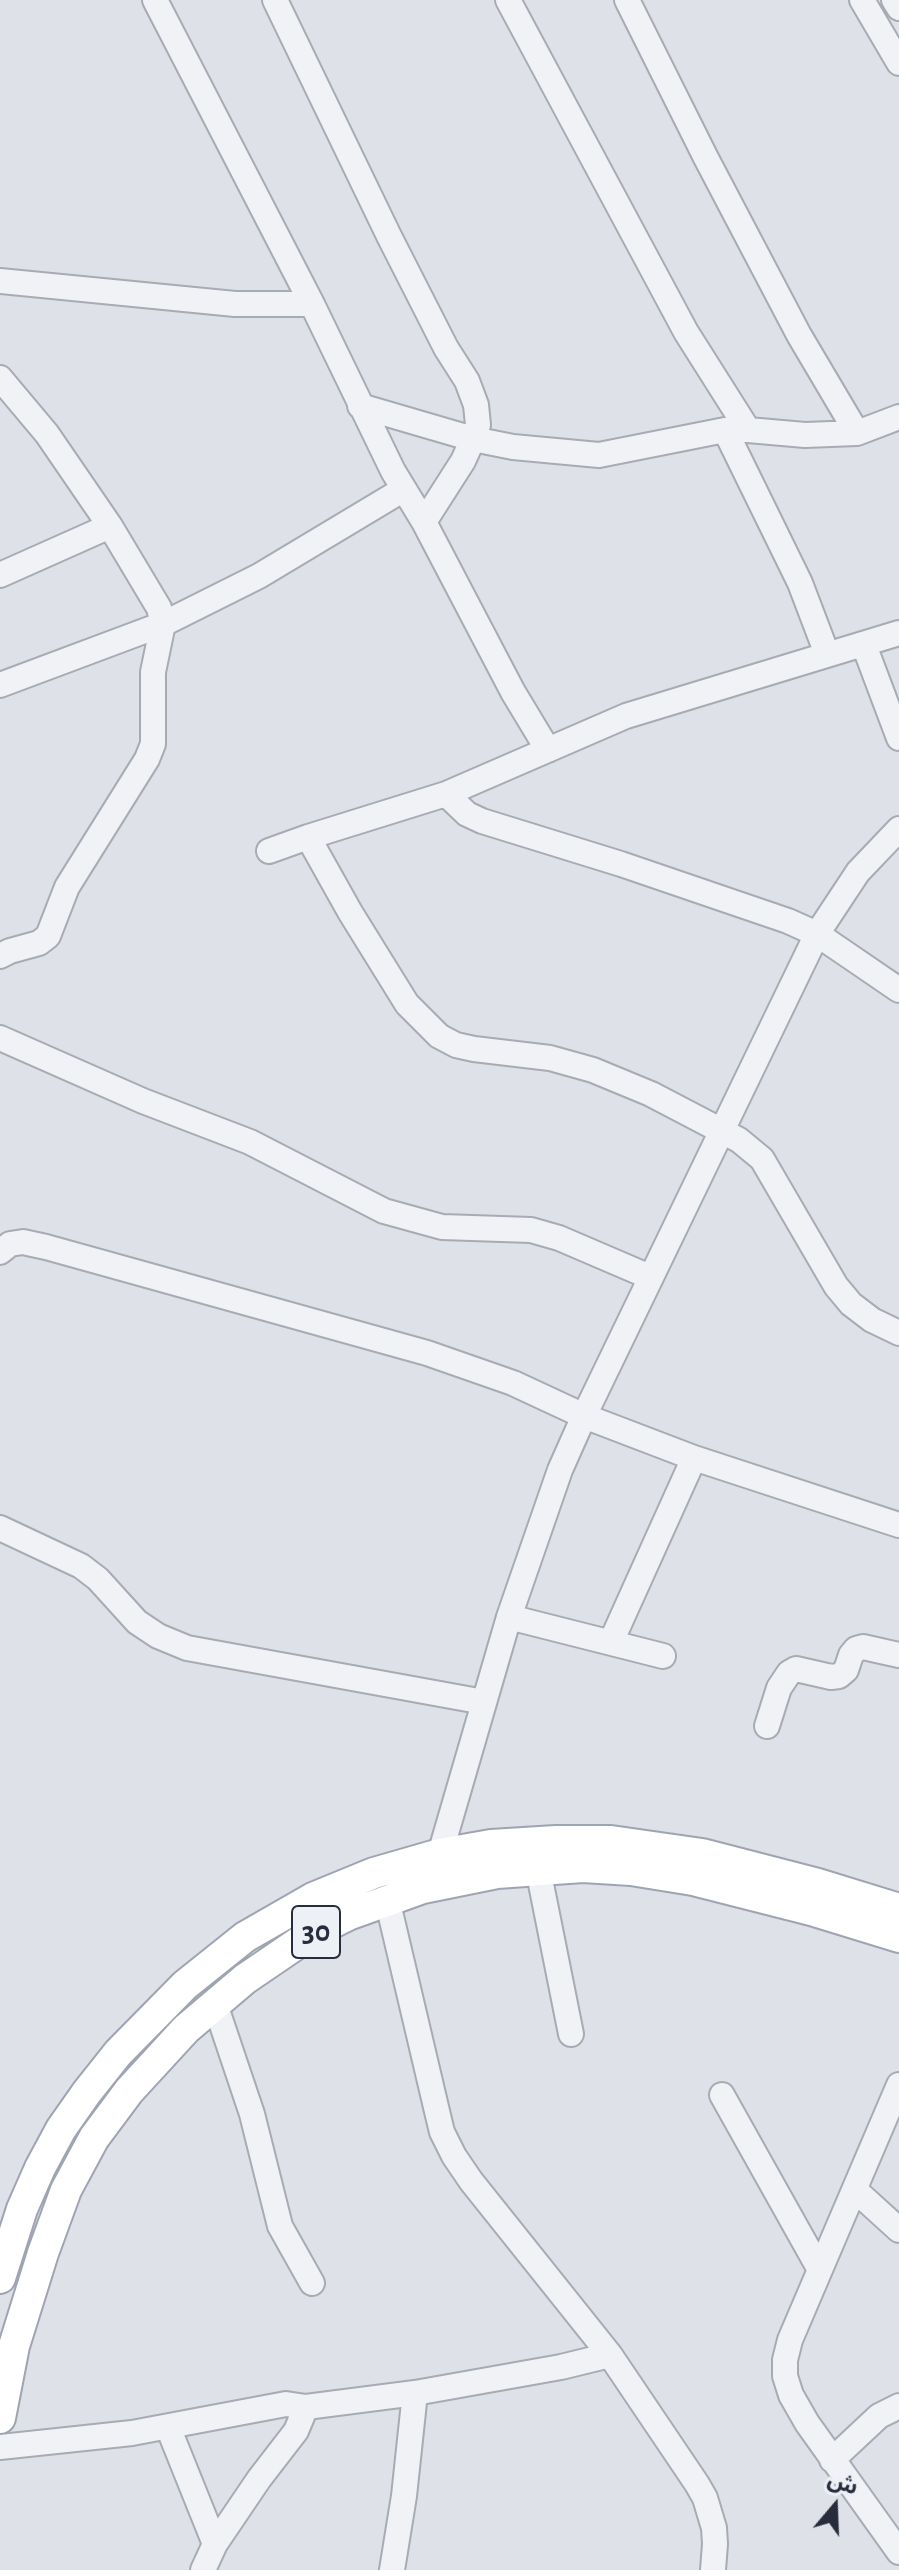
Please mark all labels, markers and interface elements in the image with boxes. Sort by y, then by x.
road number: 30 [292,1906,340,1958]
north arrow [795,2466,875,2546]
text: ش [825,2468,861,2499]

